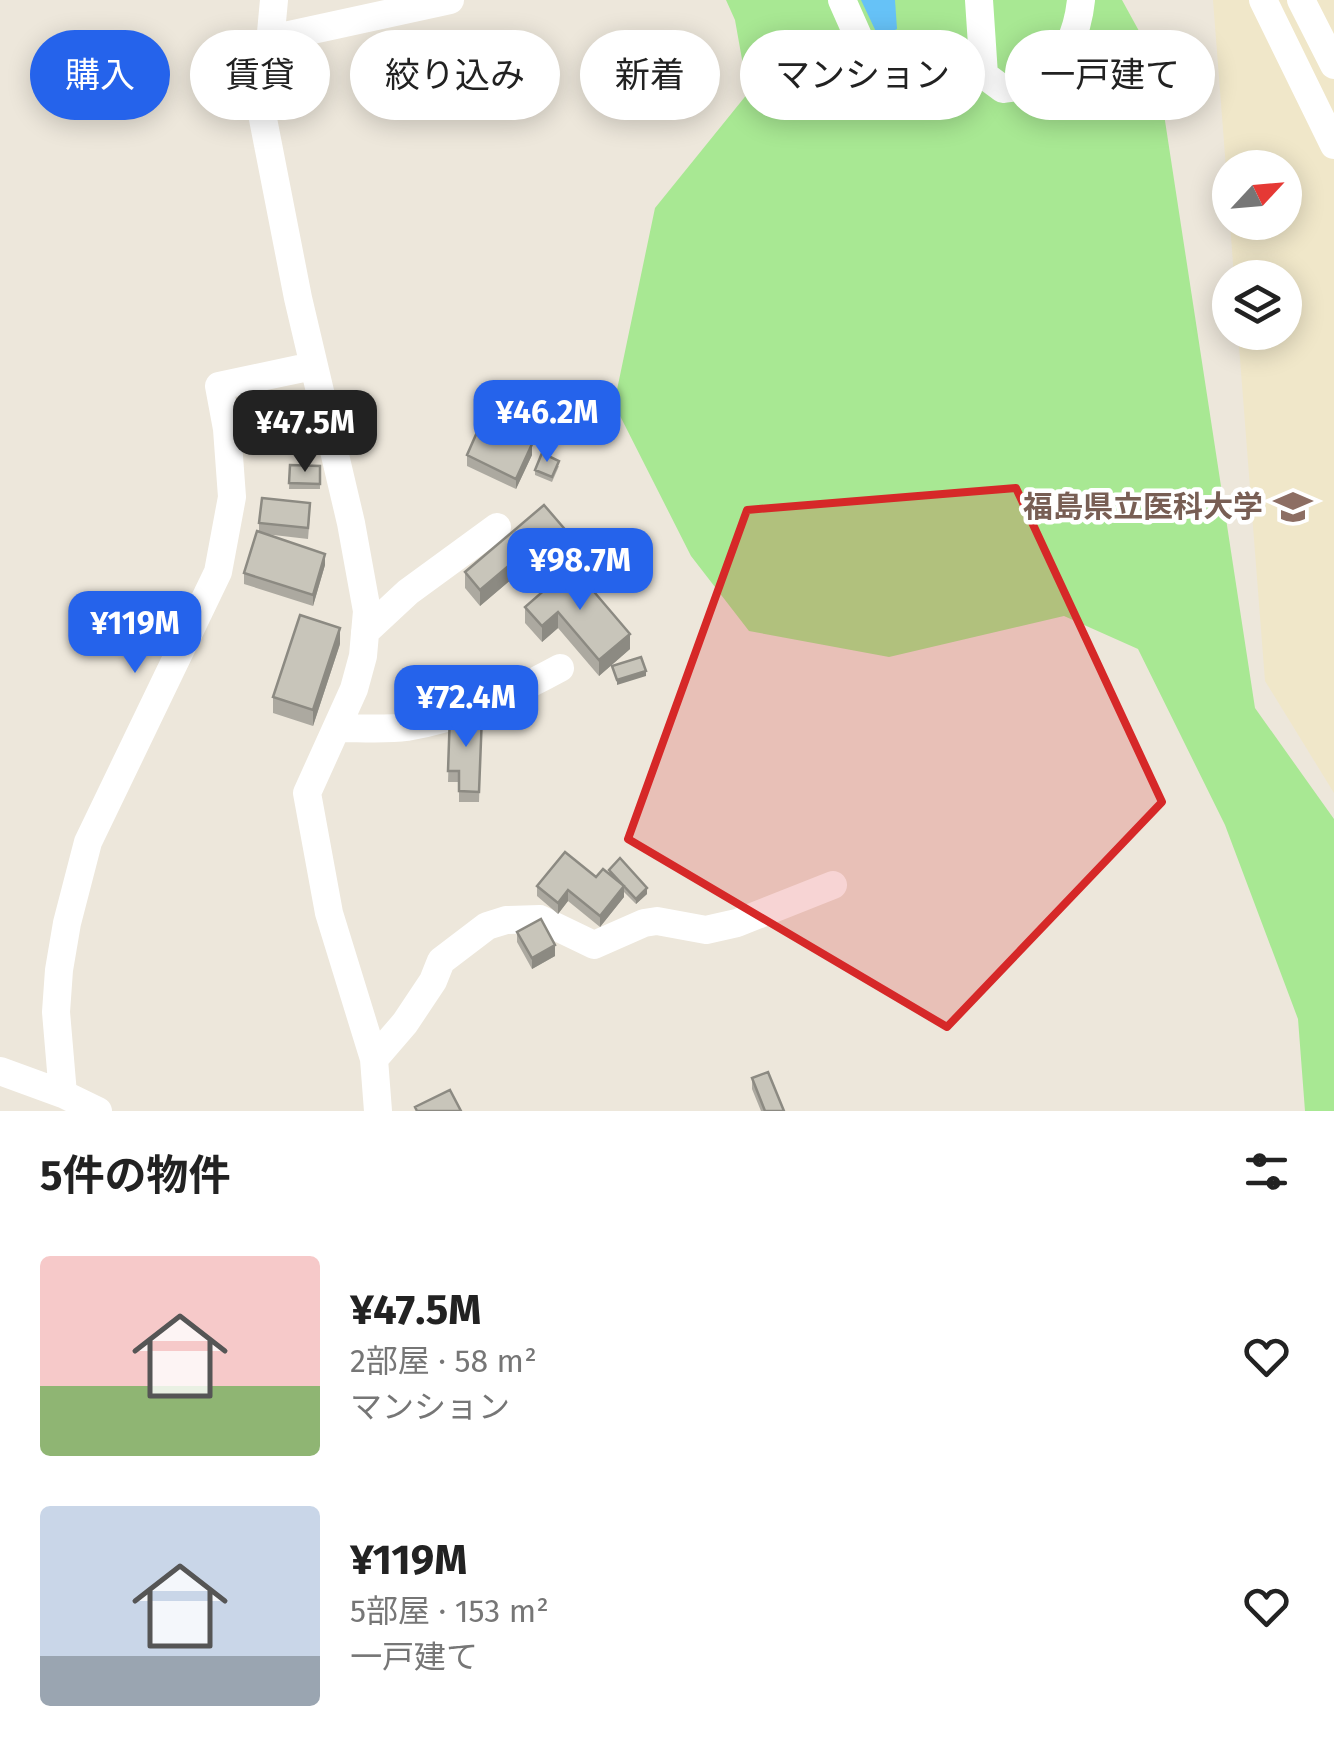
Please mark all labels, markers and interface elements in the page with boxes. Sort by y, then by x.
chip: 購入 [30,30,170,120]
chip: 賃貸 [190,30,330,120]
chip: 絞り込み [350,30,560,120]
chip: 新着 [580,30,720,120]
chip: マンション [740,30,985,120]
chip: 一戸建て [1005,30,1215,120]
north arrow [1212,150,1302,240]
map controls [1212,150,1302,350]
button: layers [1212,260,1302,350]
pin: ¥46.2M [466,380,628,465]
pin: ¥47.5M [224,390,386,475]
text: ¥46.2M [495,393,599,431]
text: ¥47.5M [255,403,355,441]
school or university icon: 福島県立医科大学 [1272,486,1314,528]
place label: 福島県立医科大学 [1023,489,1263,525]
pin: ¥98.7M [499,528,661,613]
text: ¥98.7M [529,541,631,579]
pin: ¥119M [65,591,205,676]
text: ¥119M [90,604,180,642]
pin: ¥72.4M [385,665,547,750]
text: ¥72.4M [416,678,516,716]
icon: filters [1239,1144,1294,1199]
text: 5件の物件 [40,1151,231,1201]
text: ¥47.5M [350,1285,481,1335]
icon: home [120,1296,240,1416]
icon: heart [1239,1329,1294,1384]
text: 2部屋 · 58 m² [350,1342,537,1380]
text: マンション [350,1388,510,1426]
text: ¥119M [350,1535,467,1585]
icon: home [120,1546,240,1666]
icon: heart [1239,1579,1294,1634]
text: 5部屋 · 153 m² [350,1592,549,1630]
text: 一戸建て [350,1638,478,1676]

